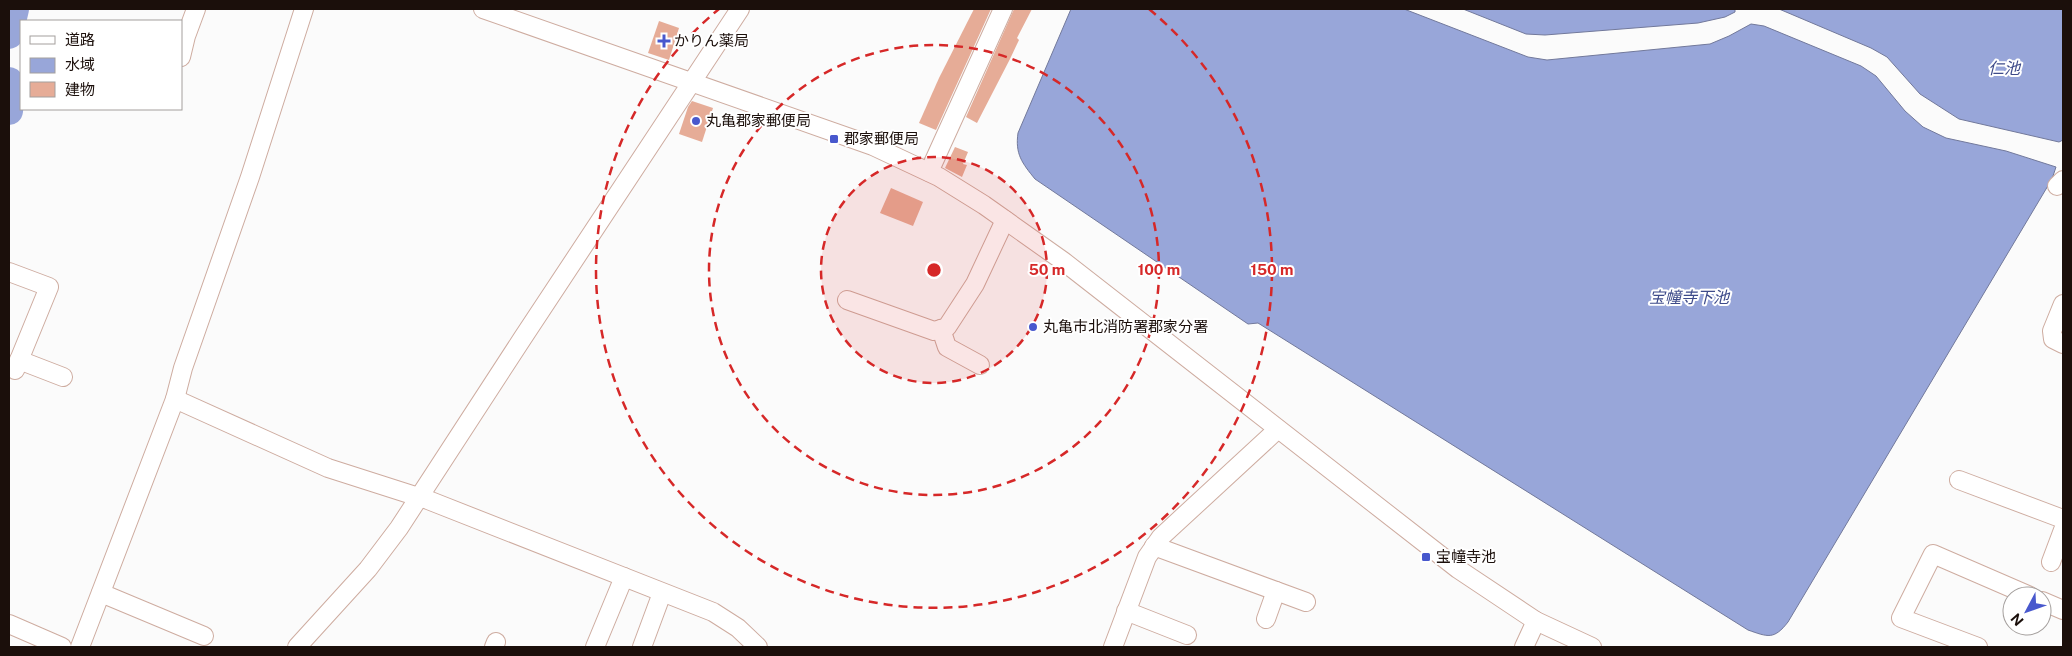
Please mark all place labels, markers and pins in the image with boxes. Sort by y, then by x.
place label: かりん薬局 [674,32,749,49]
marker: かりん薬局 [658,35,670,47]
place label: 丸亀郡家郵便局 [706,112,811,129]
marker: 丸亀郡家郵便局 [690,115,702,127]
place label: 郡家郵便局 [844,130,919,147]
marker: 郡家郵便局 [828,133,840,145]
centre of rings [925,261,943,279]
place label: 丸亀市北消防署郡家分署 [1043,318,1208,335]
marker: 丸亀市北消防署郡家分署 [1027,321,1039,333]
place label: 宝幢寺池 [1436,548,1496,565]
marker: 宝幢寺池 [1420,551,1432,563]

